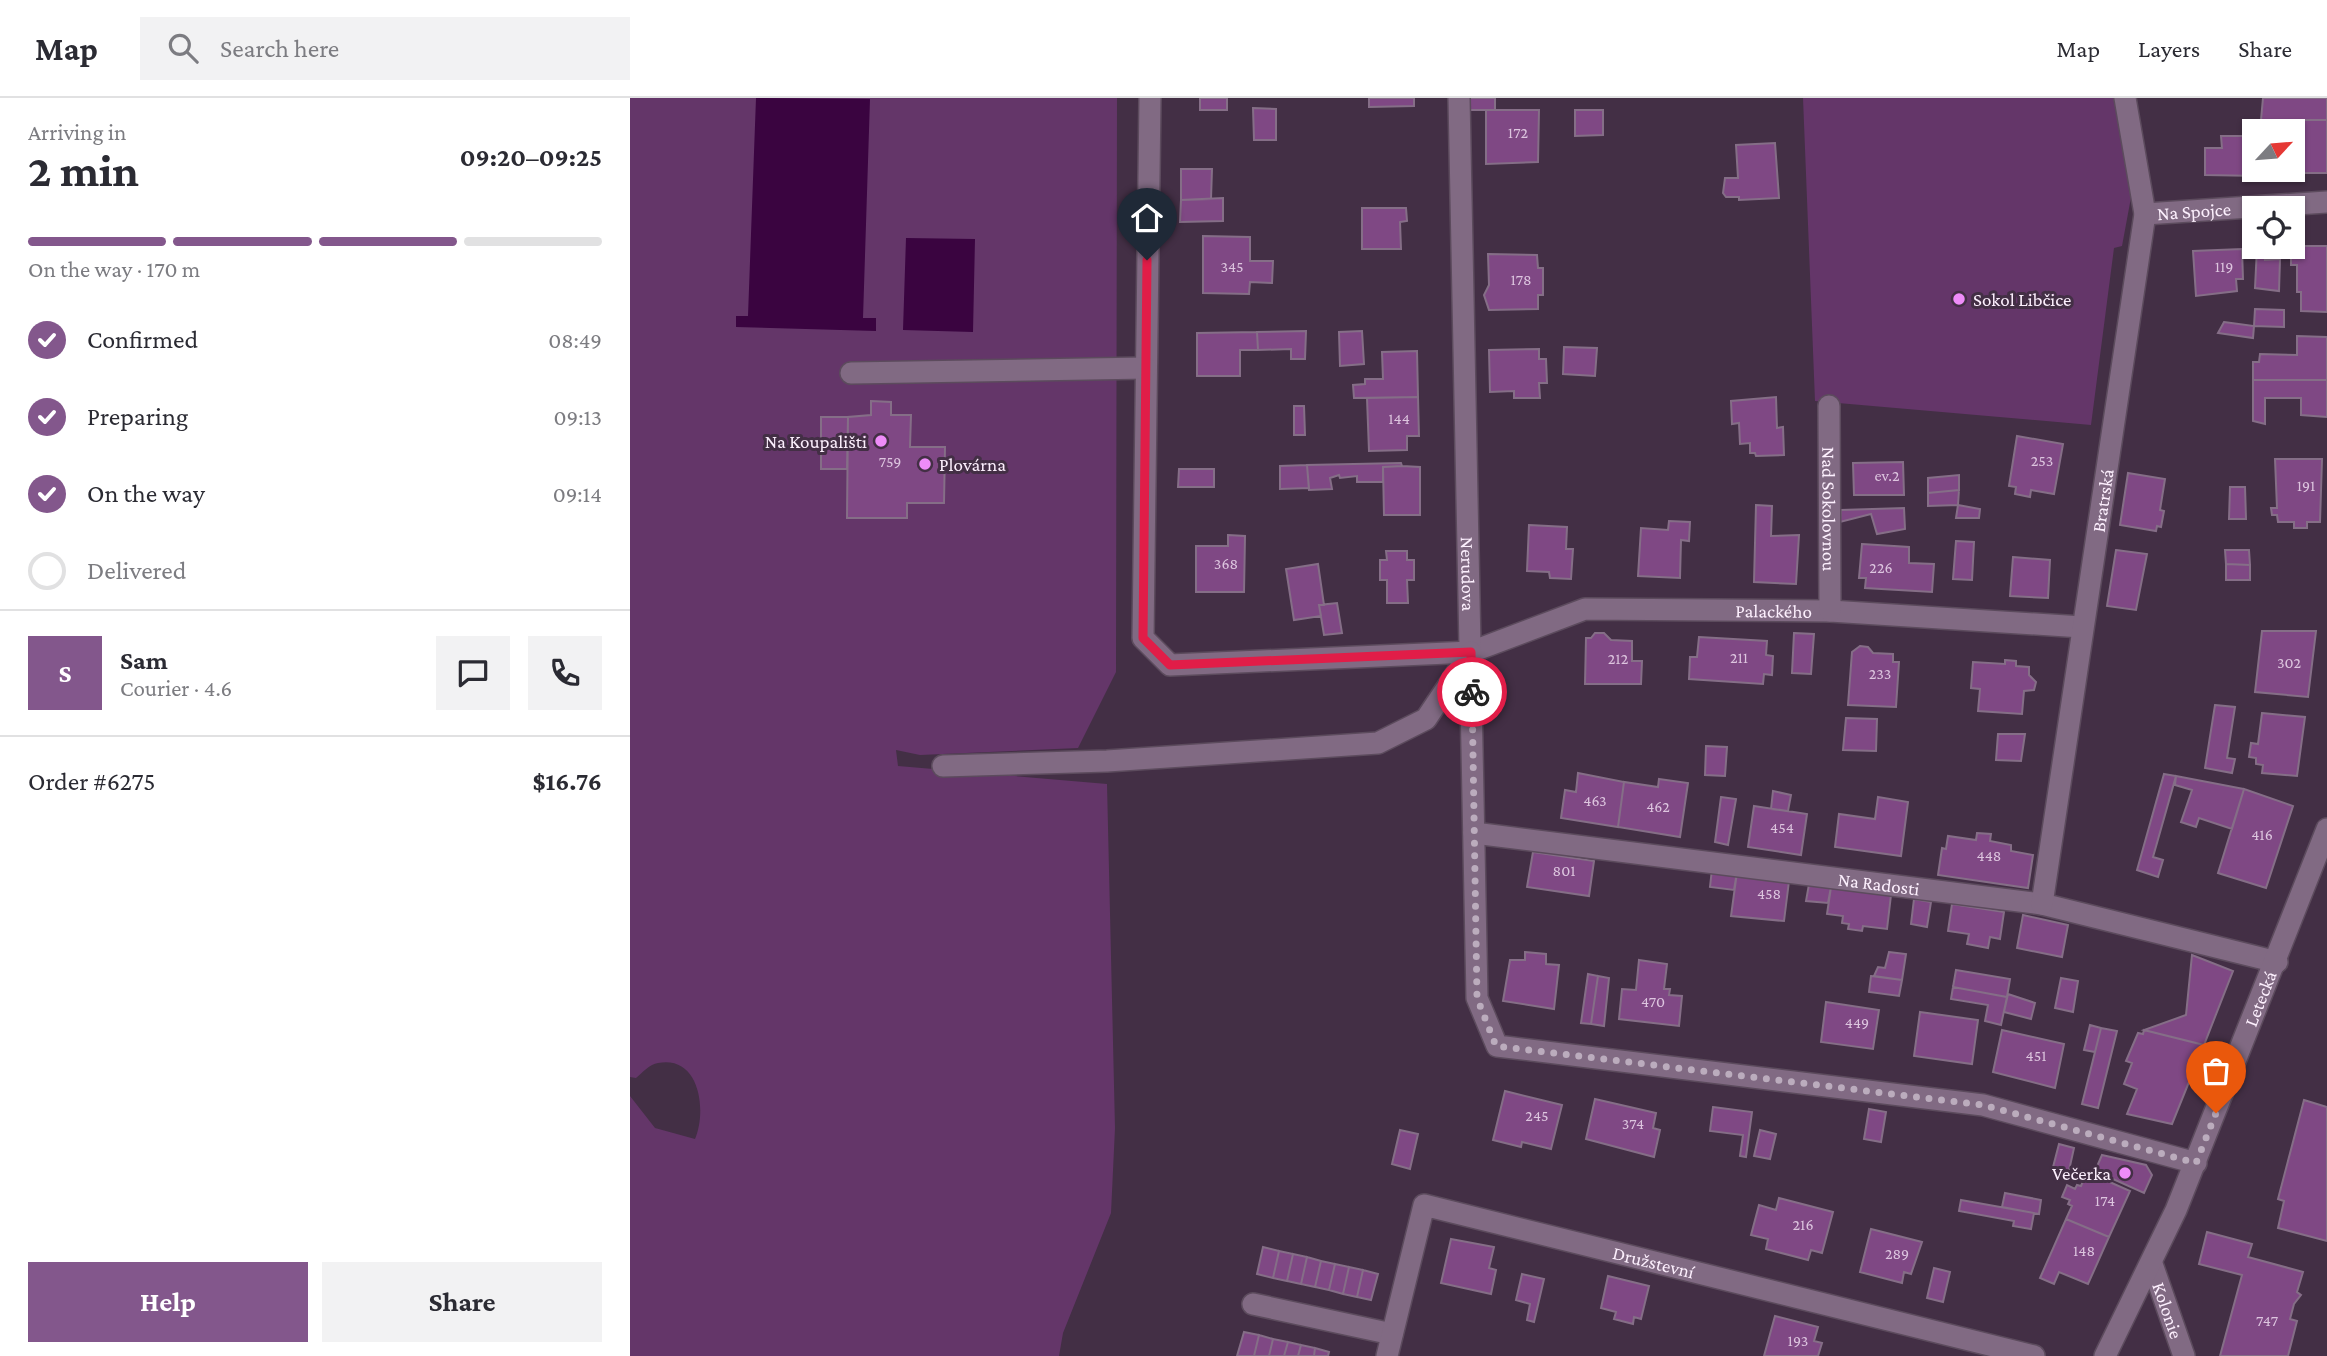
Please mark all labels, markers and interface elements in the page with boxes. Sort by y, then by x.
search box [140,17,630,80]
icon: search [164,29,202,67]
text: Map [35,30,98,67]
text: Search here [220,34,339,63]
text: Map [2056,35,2100,62]
text: Layers [2138,35,2200,62]
text: Share [2238,35,2292,62]
text: Arriving in [28,119,126,145]
north arrow [2242,119,2305,182]
map controls [2242,119,2305,259]
house number: 172 [1508,124,1529,141]
text: 09:20–09:25 [460,143,602,172]
text: 2 min [28,145,139,196]
pin [1117,188,1177,260]
button: locate [2242,196,2305,259]
street label: Na Spojce [2156,198,2231,224]
icon: home [1128,199,1166,237]
text: On the way · 170 m [28,256,200,282]
house number: 345 [1220,258,1244,275]
house number: 119 [2215,258,2233,275]
house number: 178 [1510,271,1532,288]
place label: Sokol Libčice [1973,289,2071,310]
marker: Sokol Libčice [1951,291,1967,307]
icon: check [28,321,66,359]
text: Confirmed [87,325,198,354]
text: 08:49 [548,327,602,353]
icon: check [28,398,66,436]
text: Preparing [87,402,188,431]
text: 09:13 [554,404,602,430]
house number: 144 [1388,410,1410,427]
place label: Na Koupališti [765,431,867,452]
marker: Na Koupališti [873,433,889,449]
street label: Nad Sokolovnou [1818,447,1840,571]
house number: 253 [2031,452,2053,469]
house number: 759 [879,453,901,470]
place label: Plovárna [939,454,1006,475]
marker: Plovárna [917,456,933,472]
house number: ev.2 [1874,467,1900,484]
street label: Bratrská [2088,467,2118,534]
icon: check [28,475,66,513]
house number: 191 [2297,477,2315,494]
text: On the way [87,479,205,508]
text: 09:14 [553,481,602,507]
street label: Nerudova [1457,536,1479,612]
house number: 368 [1214,555,1238,572]
text: Delivered [87,556,186,585]
house number: 226 [1869,559,1893,576]
street label: Palackého [1735,600,1812,622]
button: chat [436,636,510,710]
button: phone [528,636,602,710]
text: Sam [120,646,168,675]
house number: 211 [1730,649,1748,666]
house number: 212 [1608,650,1629,667]
house number: 302 [2277,654,2301,671]
courier [1437,657,1507,727]
text: S [59,659,72,688]
house number: 233 [1869,665,1891,682]
icon: bike [1453,673,1491,711]
text: Courier · 4.6 [120,675,232,701]
text: Order #6275 [28,767,155,796]
text: $16.76 [533,767,602,796]
house number: 463 [1583,792,1607,809]
house number: 462 [1646,798,1670,815]
house number: 454 [1770,819,1794,836]
house number: 416 [2251,826,2273,843]
house number: 448 [1977,847,2001,864]
house number: 801 [1553,862,1575,879]
street label: Na Radosti [1837,869,1921,900]
house number: 458 [1757,885,1781,902]
street label: Letecká [2240,968,2281,1029]
house number: 470 [1641,993,1665,1010]
house number: 449 [1845,1014,1869,1031]
pin [2186,1041,2246,1113]
house number: 451 [2026,1047,2046,1064]
icon: bag [2197,1052,2235,1090]
house number: 245 [1525,1107,1549,1124]
house number: 374 [1622,1115,1644,1132]
place label: Večerka [2052,1163,2111,1184]
marker: Večerka [2117,1165,2133,1181]
house number: 174 [2095,1192,2115,1209]
house number: 216 [1792,1216,1814,1233]
street label: Družstevní [1610,1242,1698,1283]
house number: 148 [2073,1242,2095,1259]
house number: 289 [1885,1245,1909,1262]
button: Help [28,1262,308,1342]
button: Share [322,1262,602,1342]
street label: Kolonie [2148,1280,2187,1341]
house number: 747 [2256,1312,2279,1329]
house number: 193 [1788,1332,1808,1349]

